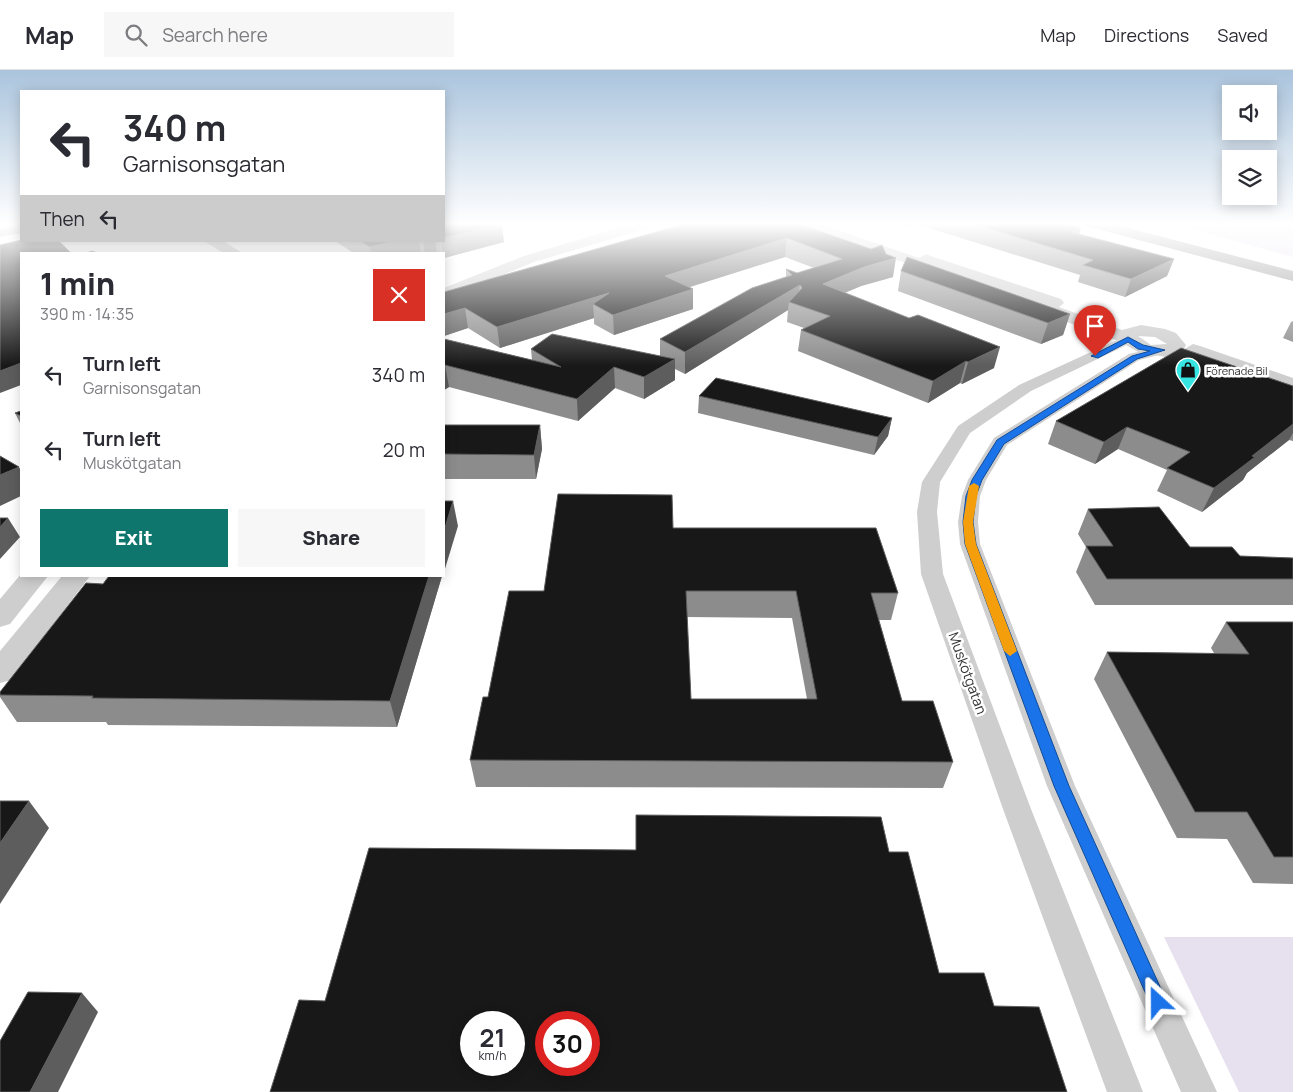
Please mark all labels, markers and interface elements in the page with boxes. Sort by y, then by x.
search box [104,12,454,57]
text: Map [25,18,74,51]
icon: search [122,21,150,49]
text: Search here [162,22,268,48]
text: Map [1040,23,1076,47]
text: Directions [1104,23,1189,47]
text: Saved [1217,23,1268,47]
map controls [1222,85,1277,205]
button: sound [1222,85,1277,140]
text: 340 m [123,104,226,152]
icon: left [40,110,105,175]
text: Garnisonsgatan [123,149,285,179]
button: layers [1222,150,1277,205]
icon: left [95,205,123,233]
text: Then [40,206,85,232]
text: 1 min [40,263,115,304]
button: close [373,269,425,321]
text: 390 m · 14:35 [40,303,134,325]
pin [1074,305,1116,356]
icon: arrive [1081,312,1109,340]
text: Turn left [83,351,161,377]
shop icon: Förenade Bil [1175,357,1201,391]
icon: left [40,361,68,389]
text: 340 m [372,362,425,388]
place label: Förenade Bil [1206,363,1268,378]
text: Garnisonsgatan [83,377,201,399]
text: Turn left [83,426,161,452]
icon: left [40,436,68,464]
text: 20 m [383,437,425,463]
text: Muskötgatan [83,452,181,474]
button: Exit [40,509,228,567]
button: Share [238,509,425,567]
street label: Muskötgatan [944,629,992,717]
position arrow [1131,975,1183,1027]
speed limit sign: 30 [535,1011,600,1076]
text: 21 [480,1020,505,1055]
text: km/h [479,1047,506,1064]

